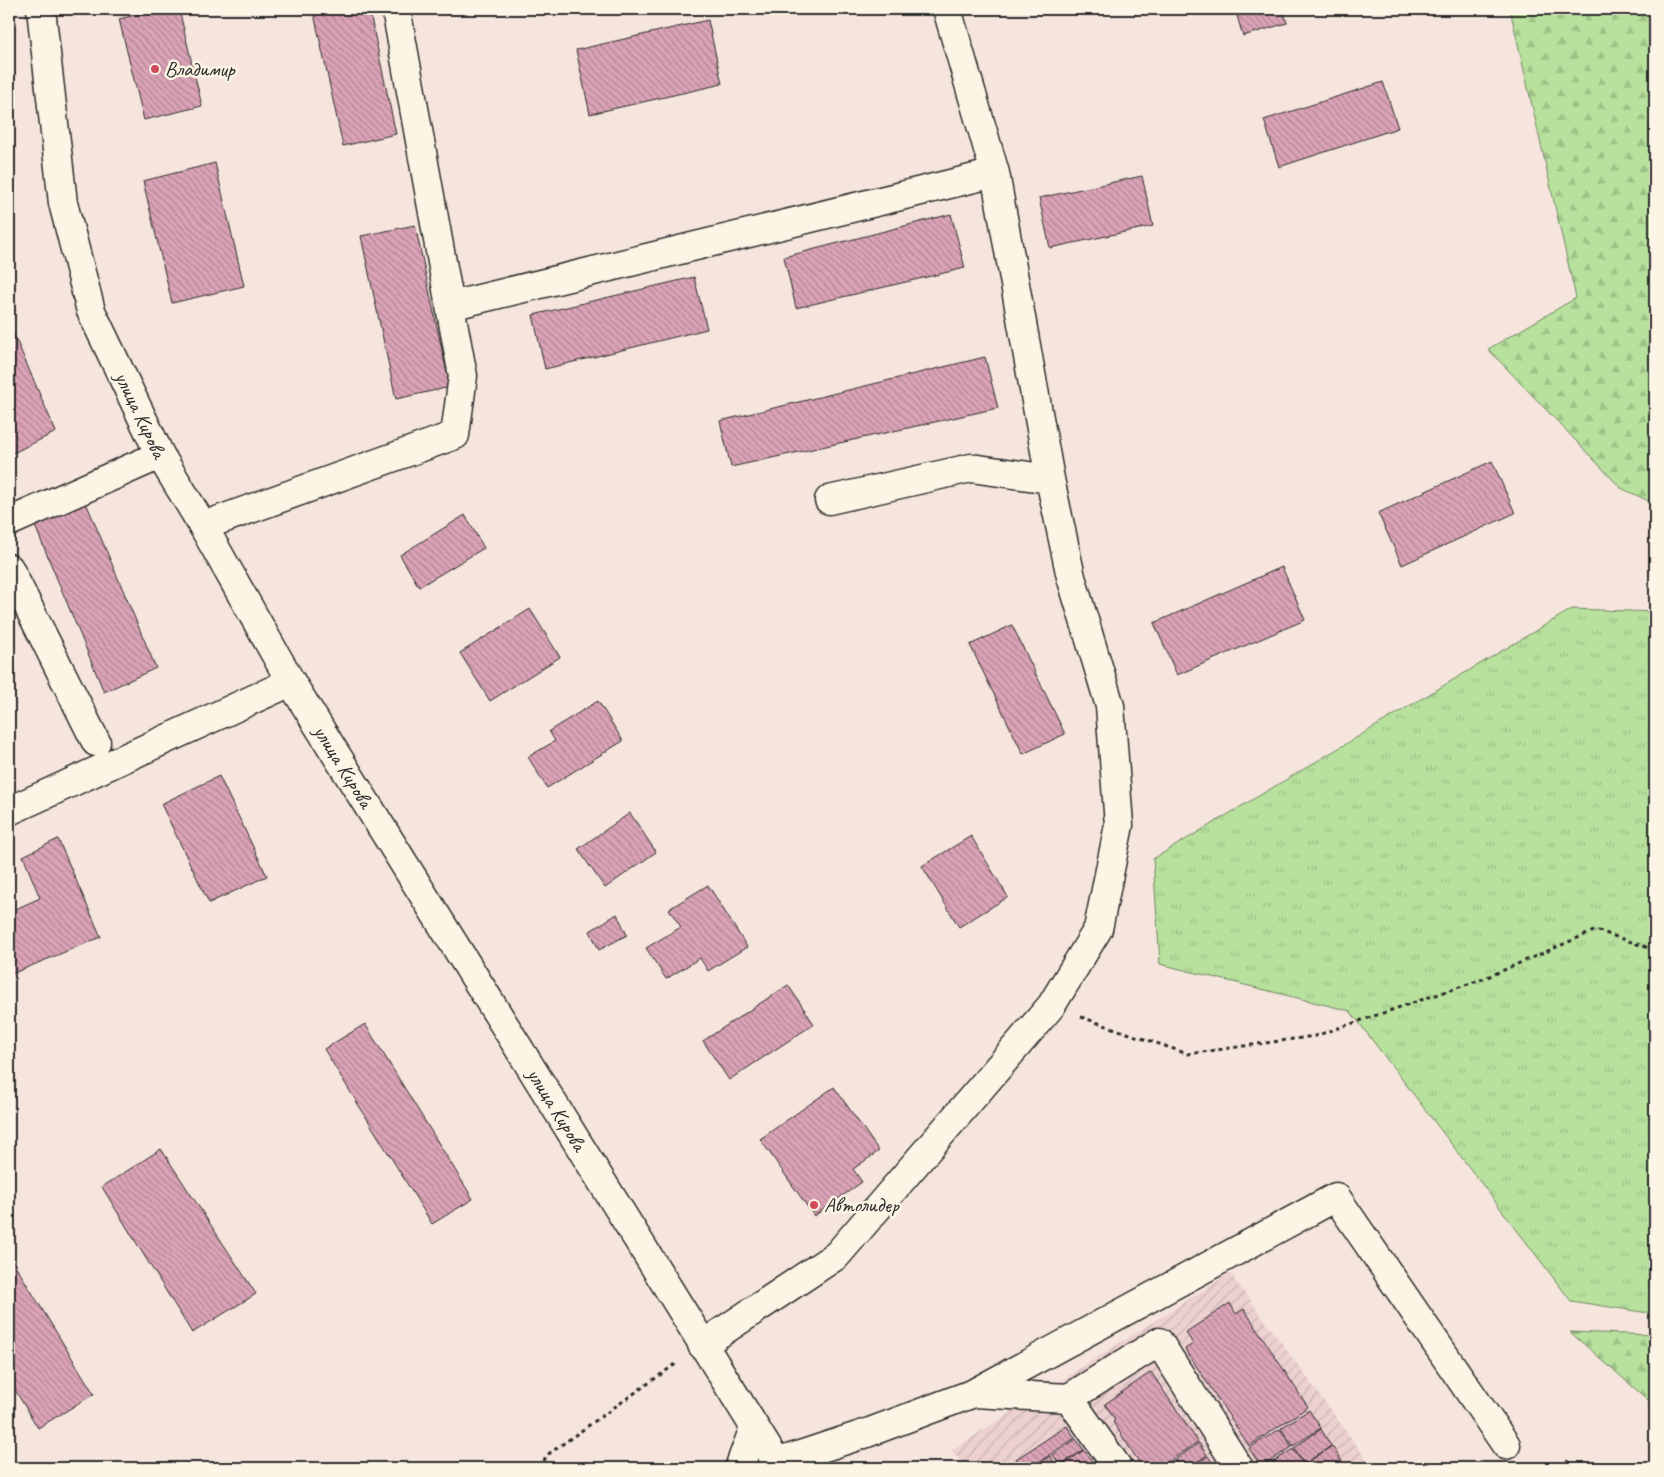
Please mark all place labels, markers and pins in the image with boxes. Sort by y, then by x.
place label: Владимир [165,56,236,82]
marker: Владимир [149,63,161,75]
place label: Автолидер [824,1192,900,1218]
marker: Автолидер [808,1199,820,1211]

